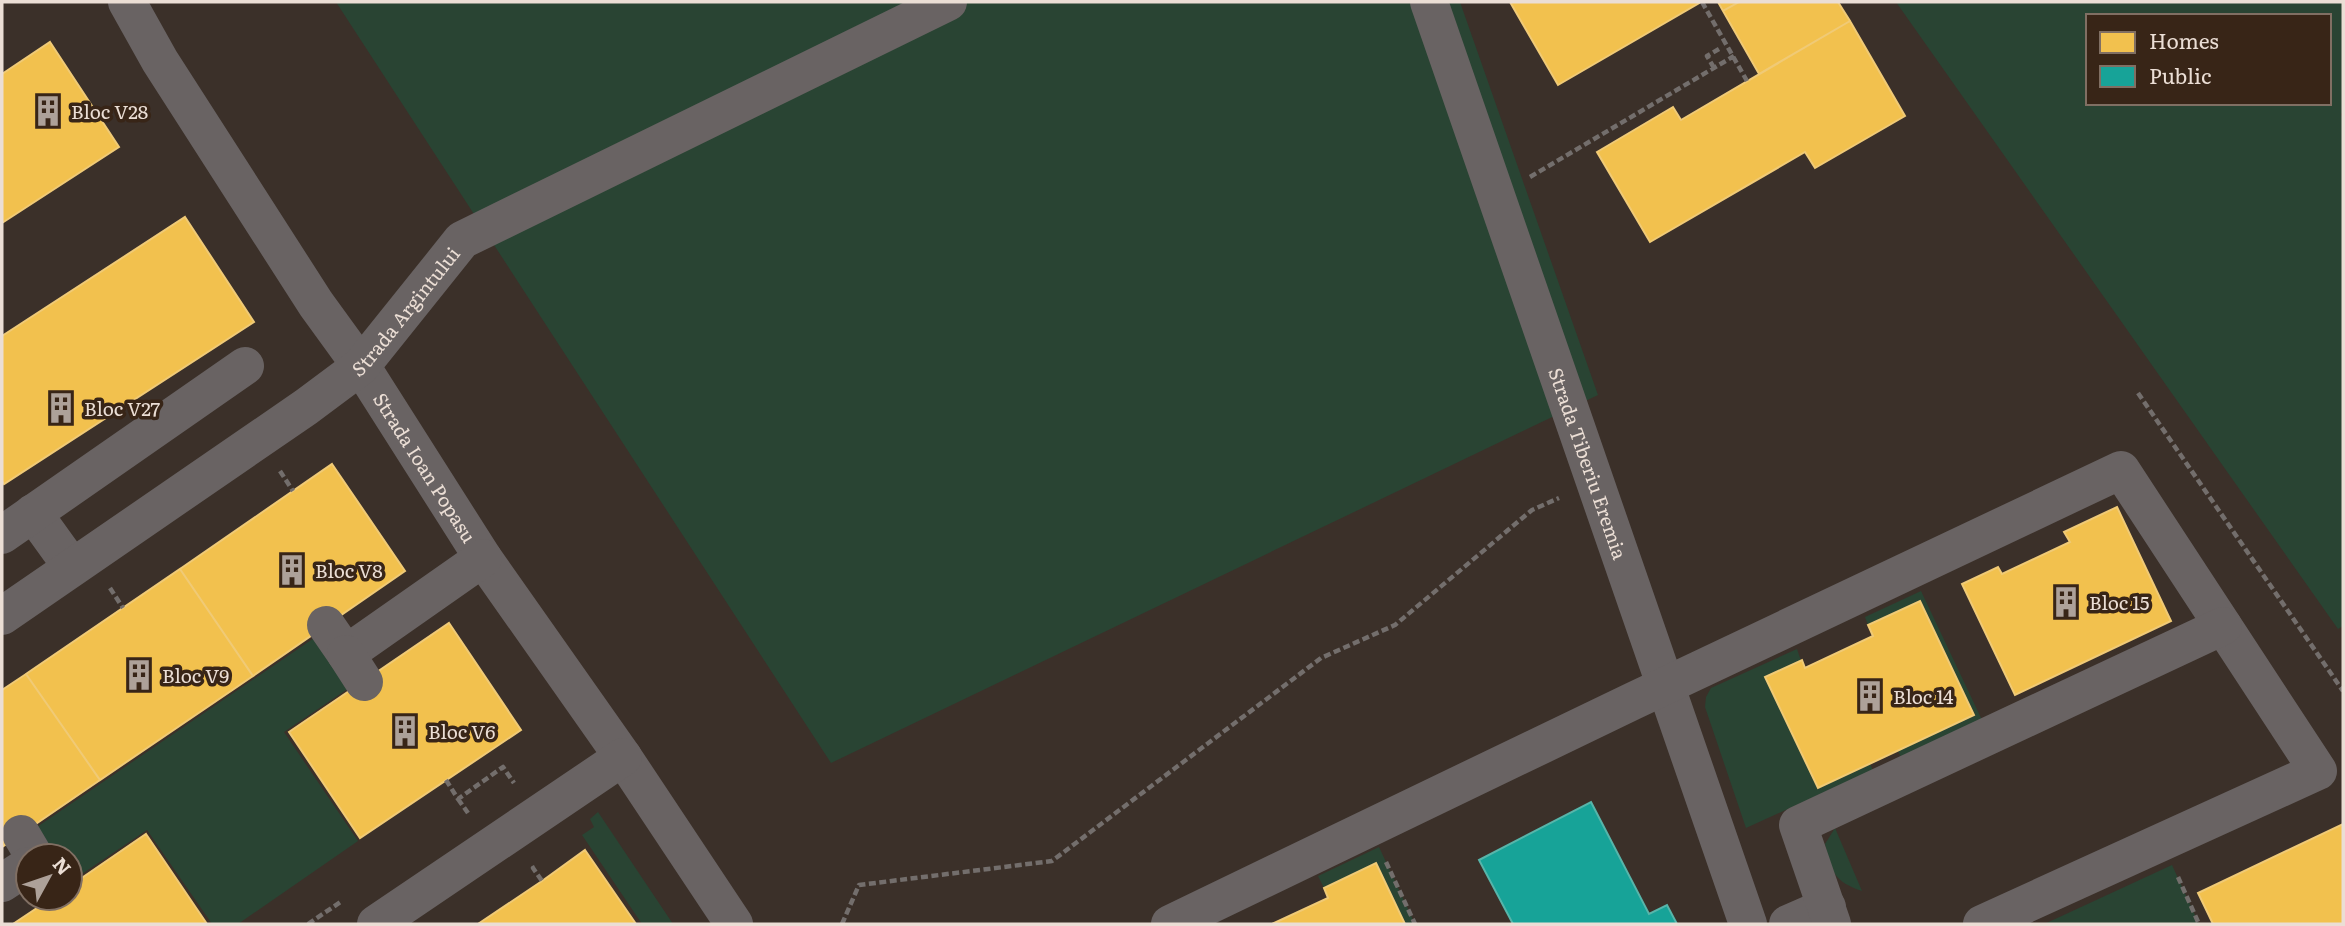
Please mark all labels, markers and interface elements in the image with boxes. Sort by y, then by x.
legend [2086,14,2331,105]
text: Homes [2149,24,2219,55]
text: Public [2149,59,2211,90]
building icon: Bloc V28 [31,94,65,128]
place label: Bloc V28 [71,97,148,125]
street label: Strada Argintului [345,240,466,383]
street label: Strada Tiberiu Eremia [1542,364,1635,563]
street label: Strada Ioan Popasu [367,387,484,548]
building icon: Bloc V27 [44,391,78,425]
place label: Bloc V27 [84,394,161,422]
building icon: Bloc V8 [275,553,309,587]
place label: Bloc V8 [315,556,383,584]
building icon: Bloc 15 [2049,585,2083,619]
place label: Bloc 15 [2089,588,2150,616]
building icon: Bloc V9 [122,658,156,692]
place label: Bloc V9 [162,661,229,689]
building icon: Bloc 14 [1853,679,1887,713]
place label: Bloc 14 [1893,682,1954,710]
building icon: Bloc V6 [388,714,422,748]
place label: Bloc V6 [428,717,495,745]
north arrow [14,842,84,912]
text: N [47,850,79,881]

